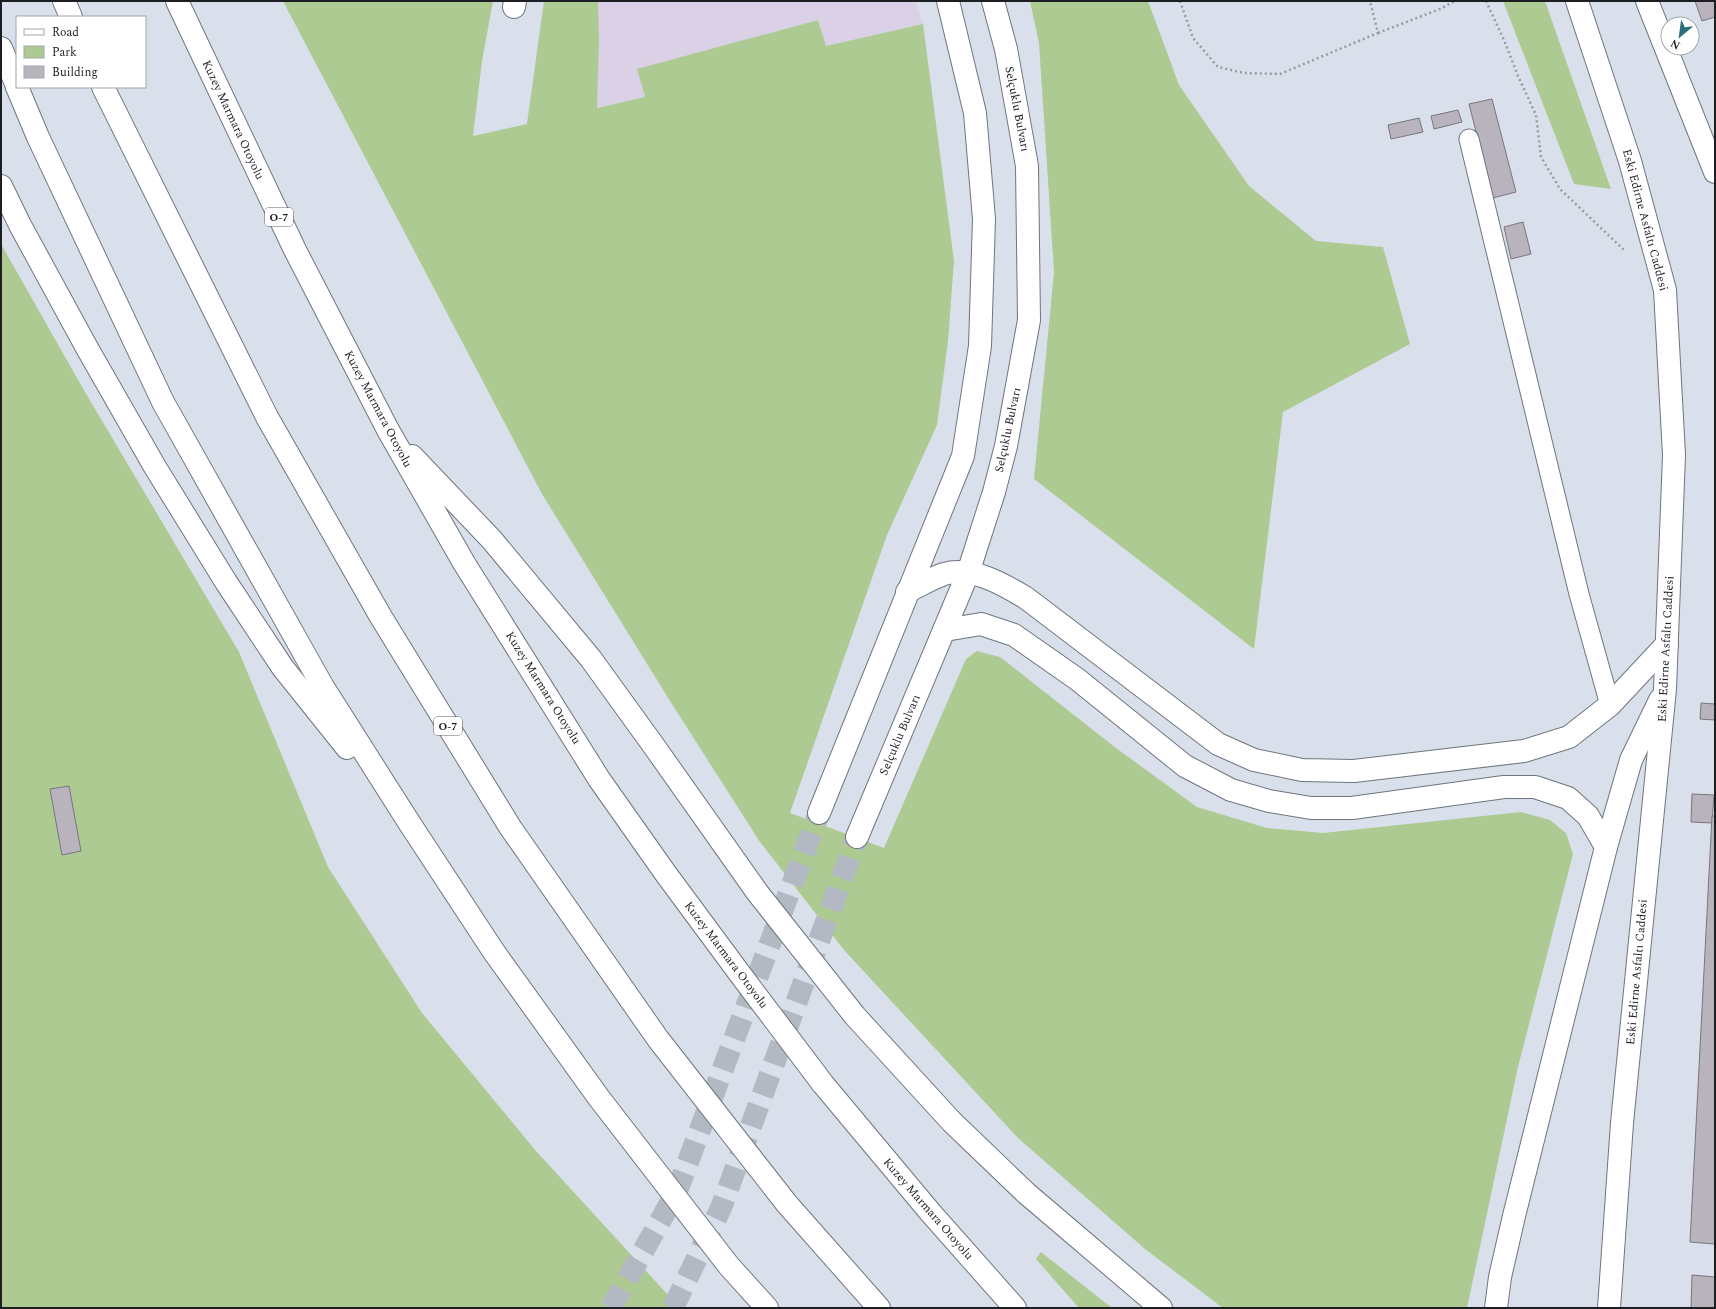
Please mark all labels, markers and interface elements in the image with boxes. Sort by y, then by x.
legend [16,16,146,88]
north arrow [1660,16,1700,56]
text: Road [52,23,79,42]
text: N [1667,35,1683,54]
text: Park [52,43,77,62]
street label: Kuzey Marmara Otoyolu [197,57,269,183]
text: Building [52,63,98,82]
street label: Selçuklu Bulvarı [999,65,1035,154]
street label: Eski Edirne Asfaltı Caddesi [1617,147,1673,293]
road number: O-7 [265,208,293,226]
street label: Kuzey Marmara Otoyolu [339,347,417,471]
street label: Selçuklu Bulvarı [990,385,1026,474]
street label: Eski Edirne Asfaltı Caddesi [1653,575,1679,723]
street label: Kuzey Marmara Otoyolu [500,628,586,748]
street label: Selçuklu Bulvarı [874,691,926,779]
road number: O-7 [434,717,462,735]
street label: Kuzey Marmara Otoyolu [679,897,773,1013]
street label: Eski Edirne Asfaltı Caddesi [1621,898,1653,1046]
street label: Kuzey Marmara Otoyolu [878,1154,978,1265]

